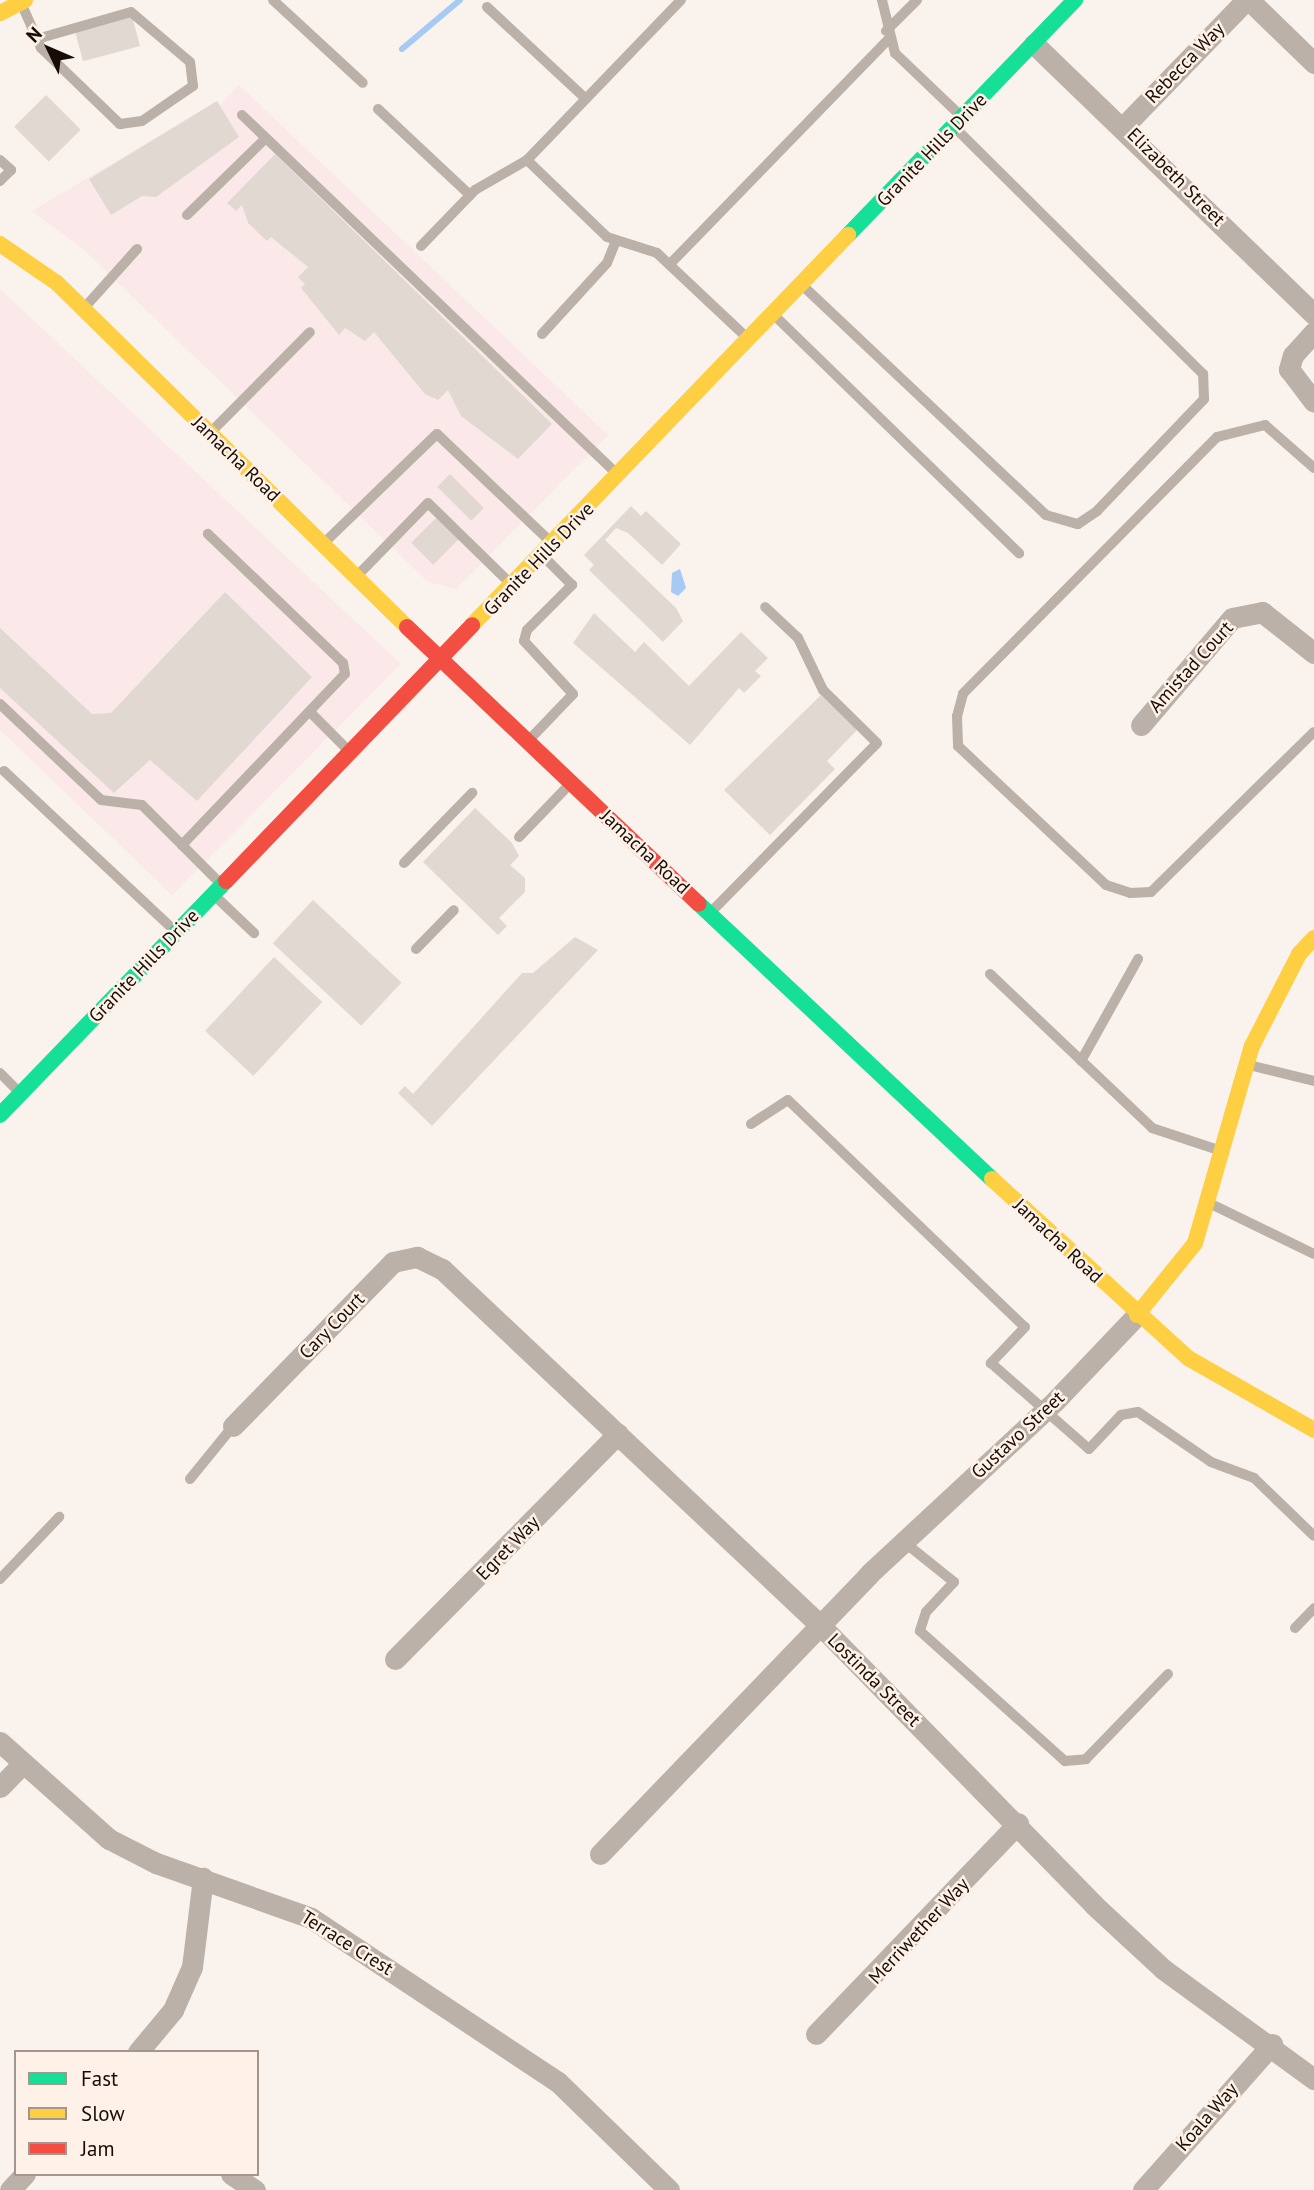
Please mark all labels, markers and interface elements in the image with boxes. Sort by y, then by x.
north arrow [14,14,84,84]
street label: Rebecca Way [1141,18,1229,108]
text: N [21,22,47,47]
street label: Granite Hills Drive [872,89,992,211]
street label: Elizabeth Street [1122,123,1230,231]
street label: Jamacha Road [187,411,285,507]
street label: Granite Hills Drive [479,498,599,620]
street label: Amistad Court [1144,617,1238,717]
street label: Jamacha Road [596,805,694,899]
street label: Granite Hills Drive [84,905,204,1027]
street label: Jamacha Road [1009,1194,1107,1288]
street label: Cary Court [294,1288,370,1364]
street label: Gustavo Street [967,1386,1069,1484]
street label: Egret Way [472,1511,544,1585]
street label: Lostinda Street [823,1629,925,1731]
street label: Merriwether Way [864,1873,974,1989]
street label: Terrace Crest [297,1906,397,1980]
legend [14,2050,259,2176]
text: Fast [81,2065,118,2092]
street label: Koala Way [1171,2078,1243,2156]
text: Slow [81,2100,125,2127]
text: Jam [81,2135,115,2162]

